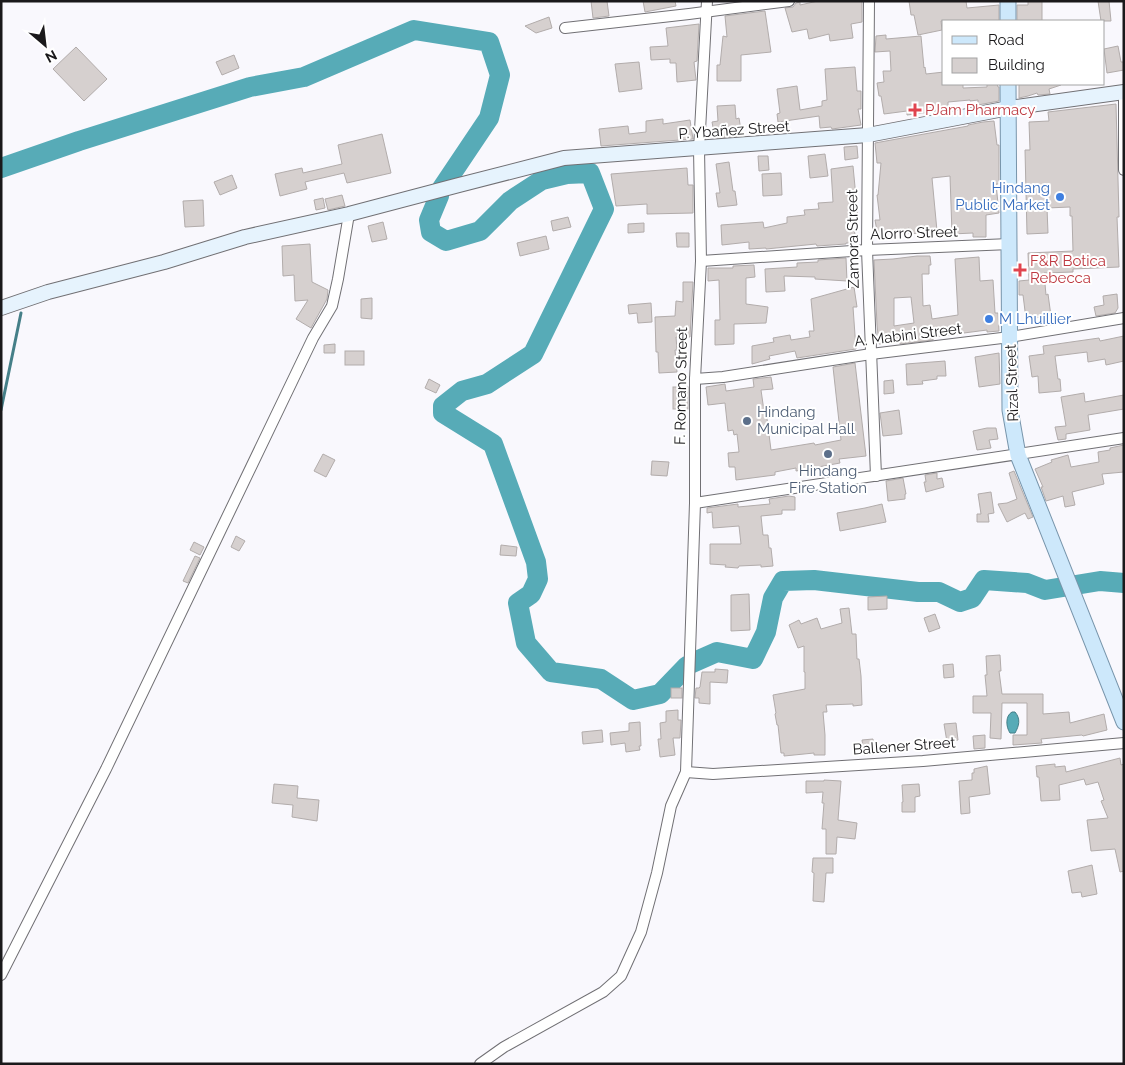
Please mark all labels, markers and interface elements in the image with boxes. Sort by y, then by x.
north arrow [20,20,70,70]
legend [942,20,1105,85]
text: Road [988,31,1024,49]
text: N [43,47,60,66]
text: Building [988,56,1045,74]
place label: PJam Pharmacy [925,101,1035,119]
marker: PJam Pharmacy [909,104,921,116]
street label: P. Ybañez Street [678,117,790,143]
place label: Hindang Public Market [955,179,1050,214]
street label: Zamora Street [843,189,863,289]
marker: Hindang Public Market [1054,191,1066,203]
street label: Alorro Street [870,222,958,244]
place label: F&R Botica Rebecca [1030,252,1106,287]
marker: F&R Botica Rebecca [1014,264,1026,276]
place label: M Lhuillier [999,310,1072,328]
marker: M Lhuillier [983,313,995,325]
street label: A. Mabini Street [853,319,963,351]
street label: F. Romano Street [671,327,691,445]
street label: Rizal Street [1002,344,1022,422]
place label: Hindang Municipal Hall [757,403,856,438]
marker: Hindang Municipal Hall [741,415,753,427]
marker: Hindang Fire Station [822,448,834,460]
place label: Hindang Fire Station [789,462,867,497]
street label: Ballener Street [852,733,956,759]

